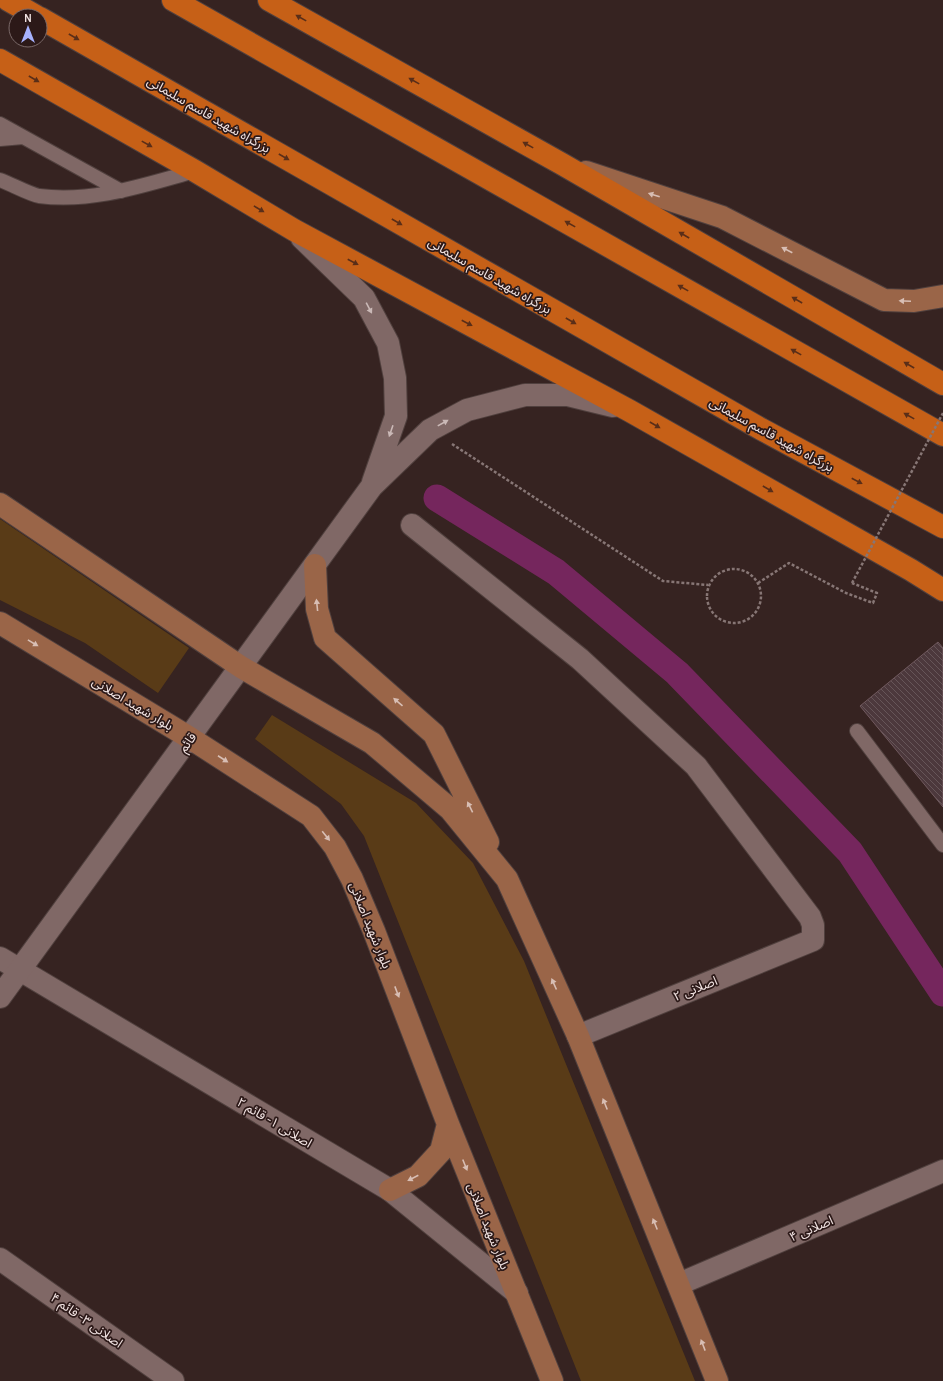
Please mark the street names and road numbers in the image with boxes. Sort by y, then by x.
street label: بزرگراه شهید قاسم سلیمانی [143,73,273,158]
street label: بزرگراه شهید قاسم سلیمانی [424,234,554,319]
street label: بزرگراه شهید قاسم سلیمانی [706,394,836,477]
street label: بلوار شهید اصلانی [89,673,176,734]
street label: قائم [175,729,202,757]
street label: بلوار شهید اصلانی [345,880,395,971]
street label: اصلانی ۲ [671,973,720,1005]
street label: اصلانی ۱- قائم ۲ [233,1094,315,1153]
street label: بلوار شهید اصلانی [463,1181,513,1272]
street label: اصلانی ۴ [787,1213,836,1245]
street label: اصلانی ۳- قائم ۴ [46,1290,126,1353]

